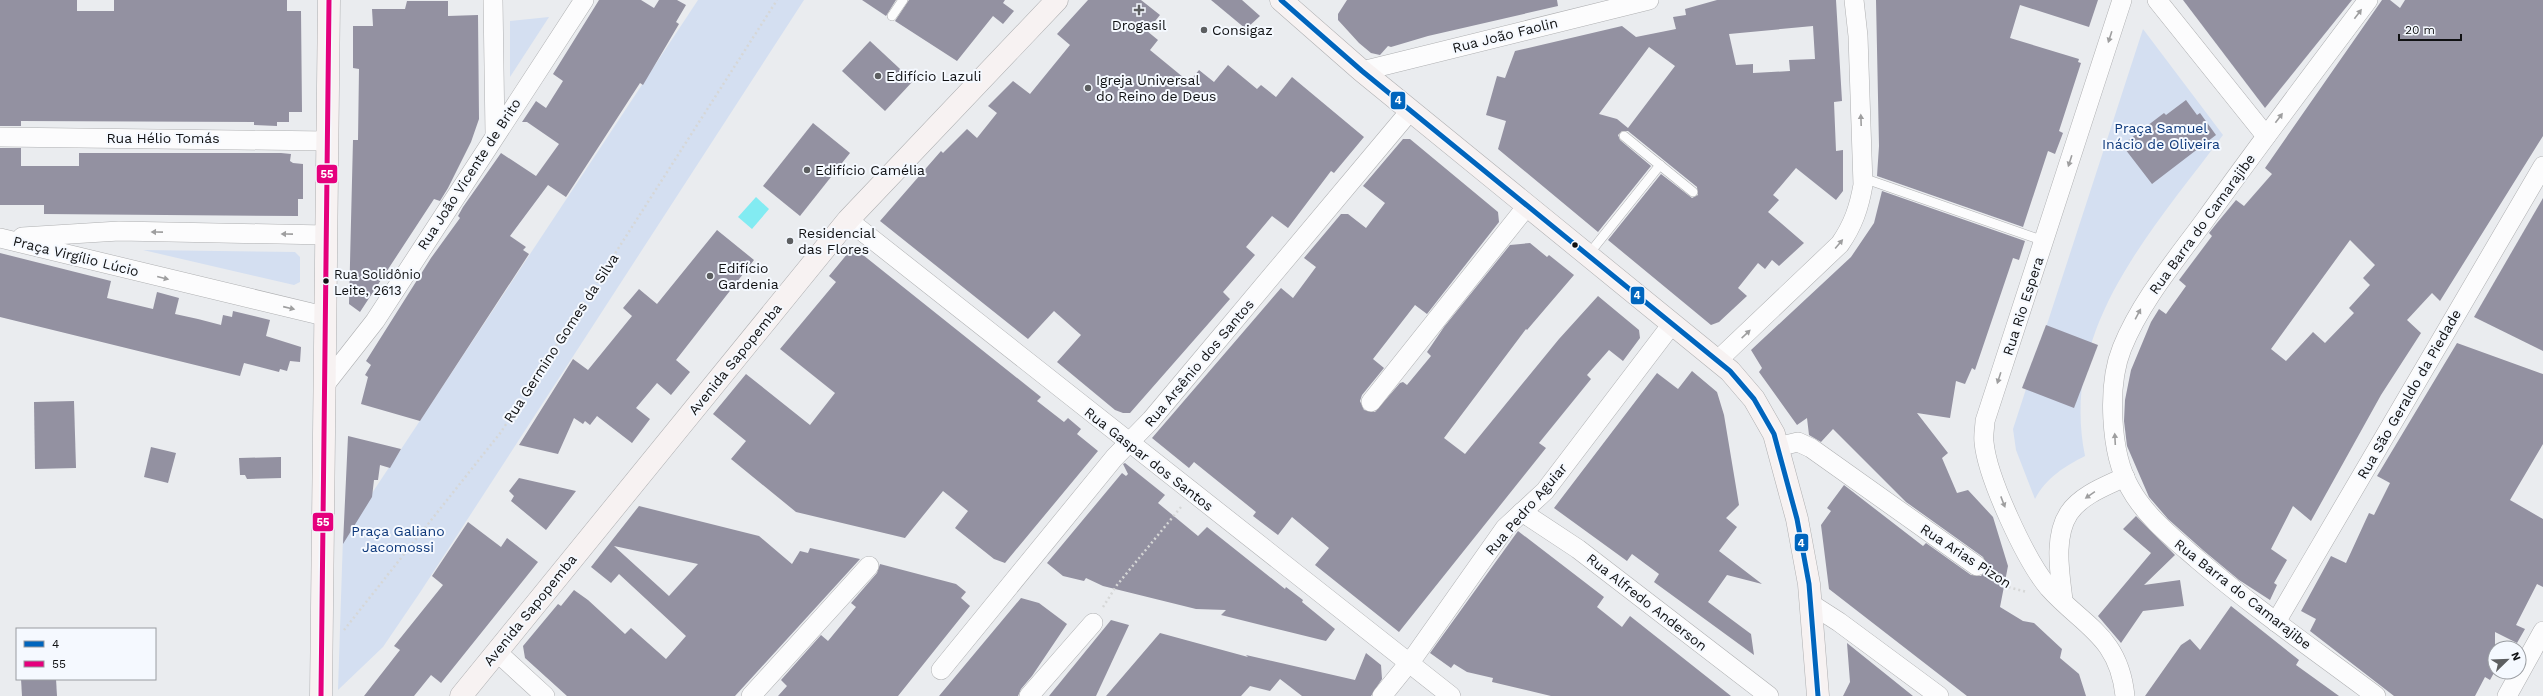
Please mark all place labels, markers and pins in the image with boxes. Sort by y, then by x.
marker: Drogasil [1134,5,1144,15]
place label: Drogasil [1112,17,1167,33]
place label: Consigaz [1212,22,1273,38]
marker: Consigaz [1199,25,1209,35]
place label: Edifício Lazuli [886,68,982,84]
marker: Edifício Lazuli [873,71,883,81]
place label: Igreja Universal do Reino de Deus [1096,72,1216,104]
marker: Igreja Universal do Reino de Deus [1083,83,1093,93]
place label: Edifício Camélia [815,162,925,178]
marker: Edifício Camélia [802,165,812,175]
place label: Residencial das Flores [798,225,876,257]
marker: Residencial das Flores [785,236,795,246]
unlabelled marker [1570,240,1580,250]
place label: Edifício Gardenia [718,260,779,292]
place label: Rua Solidônio Leite, 2613 [334,267,421,298]
marker: Edifício Gardenia [705,271,715,281]
marker: Rua Solidônio Leite, 2613 [321,276,331,286]

